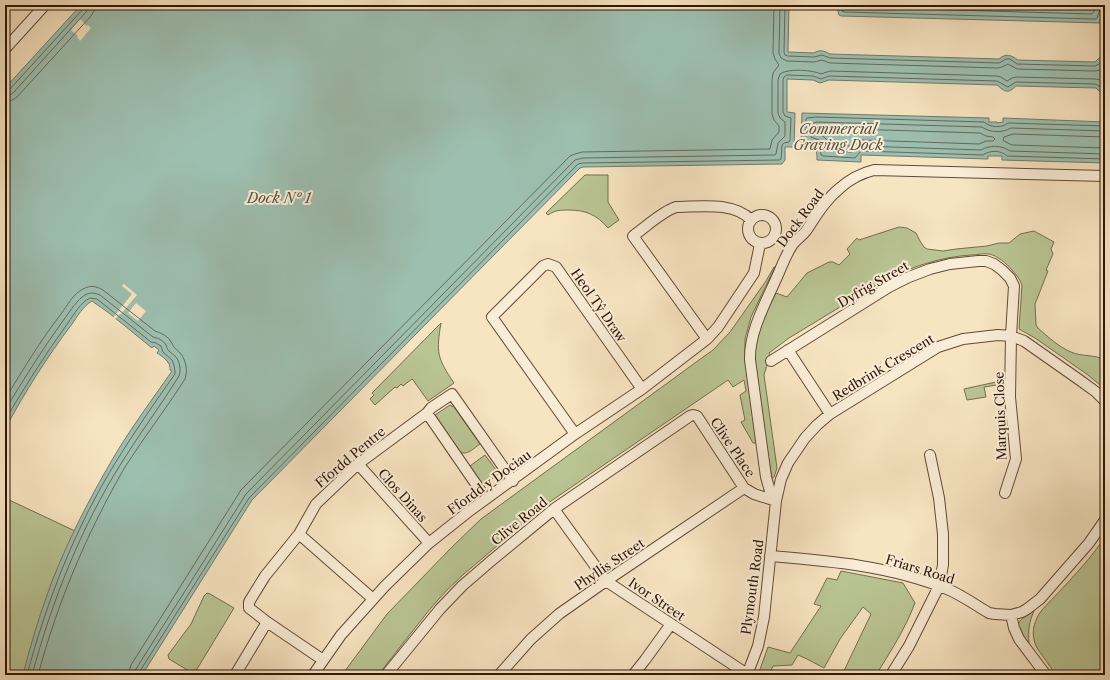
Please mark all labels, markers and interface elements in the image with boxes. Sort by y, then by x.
water label: Commercial Graving Dock [793,120,884,154]
street label: Dock Road [773,186,827,250]
water label: Dock Nº 1 [246,189,312,207]
street label: Dyfrig Street [835,257,912,311]
street label: Heol Tŷ Draw [568,265,630,345]
street label: Redbrink Crescent [829,330,937,404]
street label: Marquis Close [990,371,1010,461]
street label: Clive Place [707,414,759,480]
street label: Ffordd Pentre [312,423,388,491]
street label: Ffordd y Dociau [444,446,534,518]
street label: Clos Dinas [375,465,431,525]
street label: Clive Road [488,494,550,548]
street label: Phyllis Street [571,534,647,593]
street label: Plymouth Road [737,538,767,636]
street label: Friars Road [883,551,957,587]
street label: Ivor Street [626,574,689,624]

